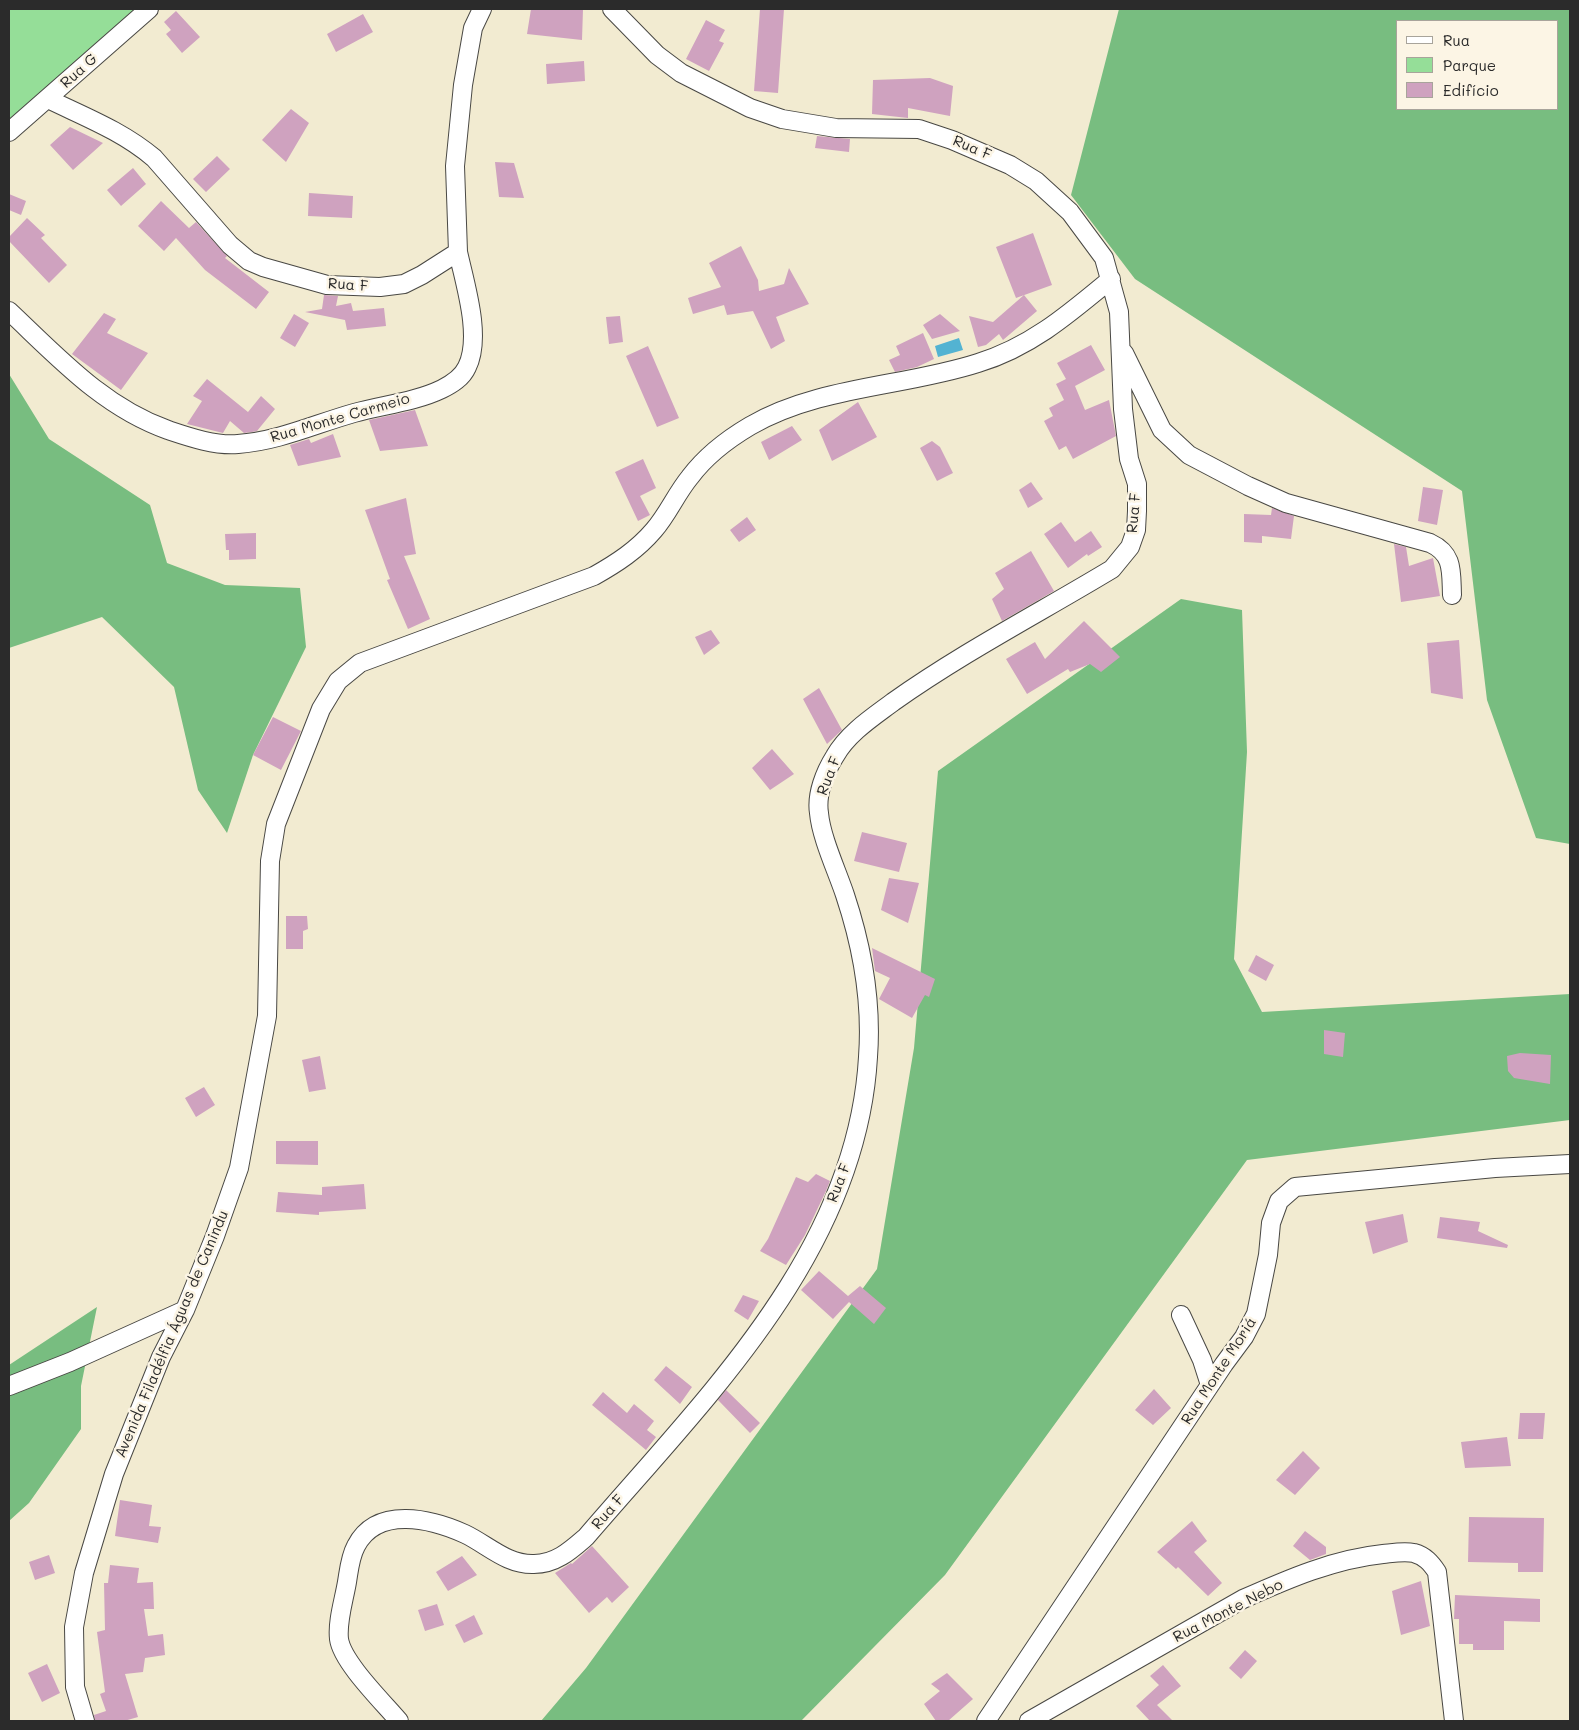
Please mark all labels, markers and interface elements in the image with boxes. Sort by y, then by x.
legend [1396,20,1559,110]
text: Rua [1443,30,1470,50]
street label: Rua G [57,50,101,92]
text: Parque [1443,55,1496,75]
text: Edifício [1443,80,1499,100]
street label: Rua F [950,132,994,164]
street label: Rua F [327,275,369,295]
street label: Rua Monte Carmeio [268,389,412,447]
street label: Rua F [1123,492,1145,534]
street label: Rua F [813,754,845,798]
street label: Rua F [823,1161,855,1205]
street label: Avenida Filadélfia Águas de Canindu [112,1208,232,1460]
street label: Rua Monte Moriá [1178,1314,1260,1428]
street label: Rua F [588,1491,628,1533]
street label: Rua Monte Nebo [1170,1576,1286,1646]

